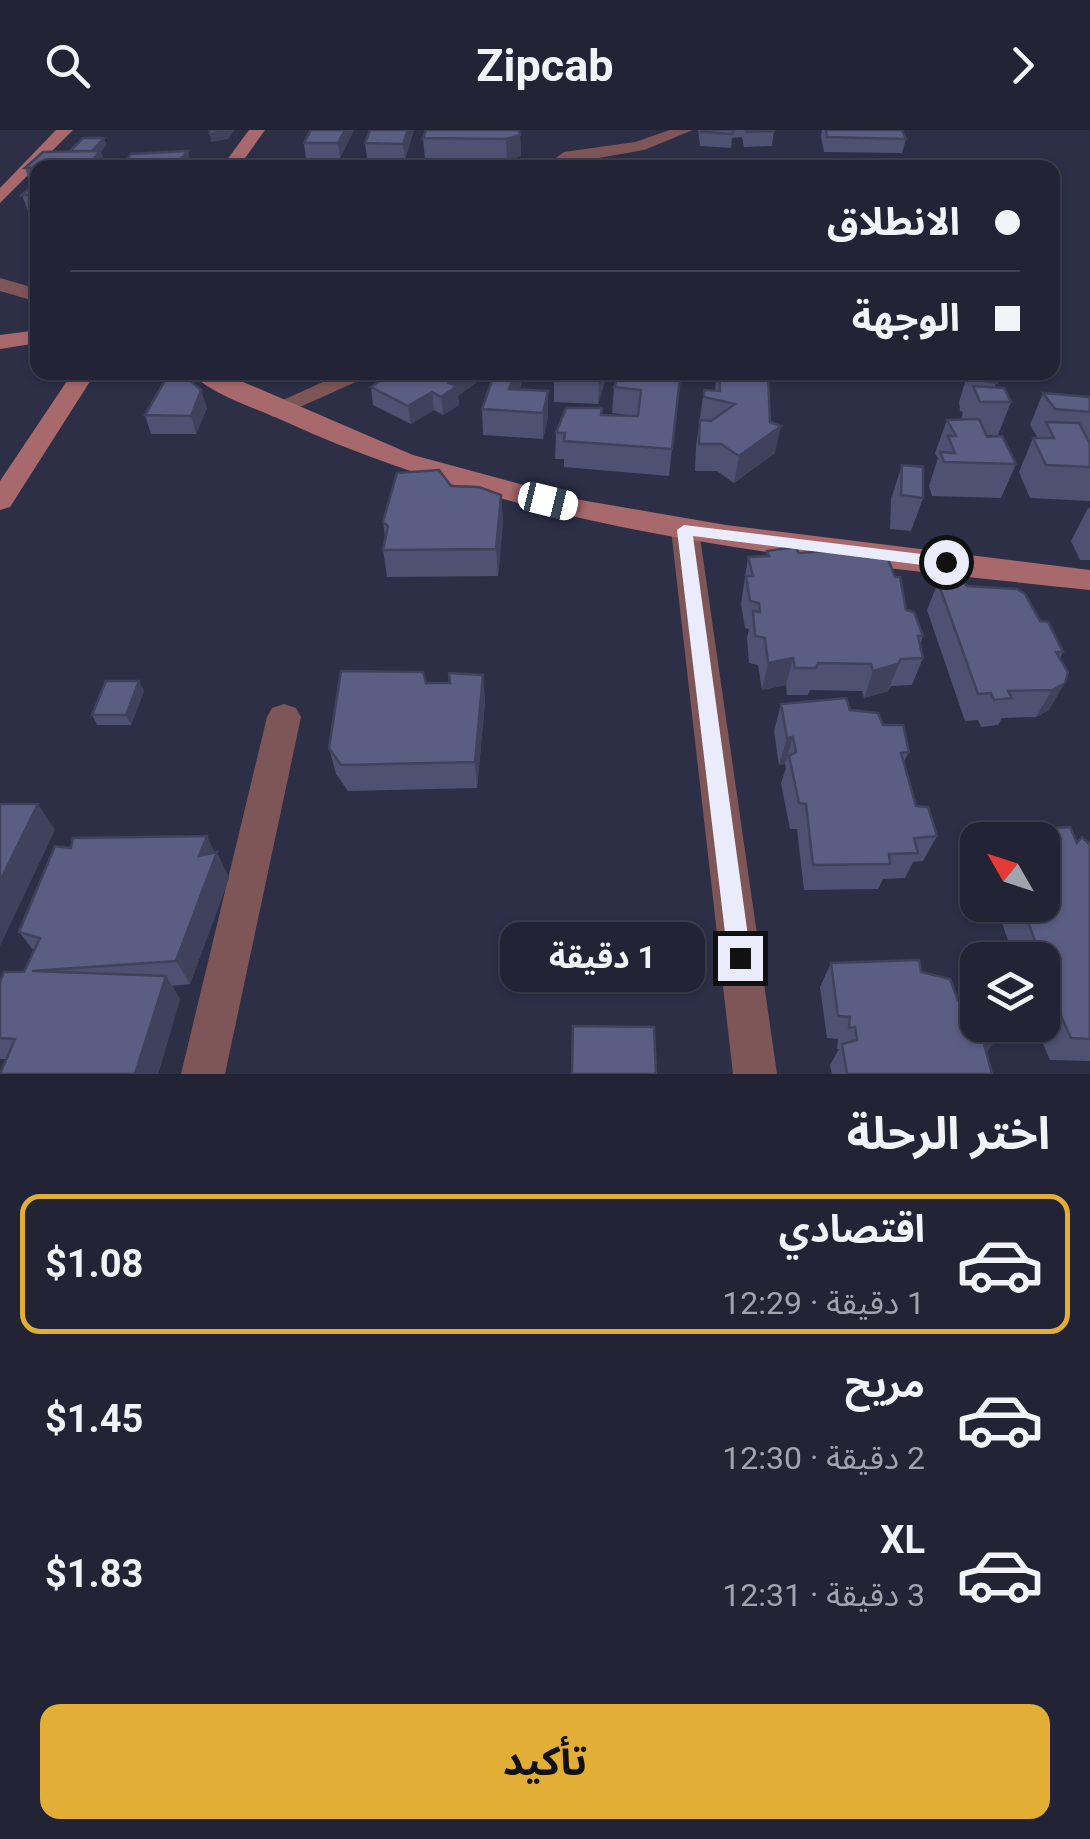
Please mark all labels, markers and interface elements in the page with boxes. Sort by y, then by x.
icon: search [40,38,95,93]
icon: forward [995,38,1050,93]
text: Zipcab [476,39,614,92]
text: الانطلاق [827,200,960,244]
text: الوجهة [852,296,960,340]
car [515,479,581,523]
route start [924,540,969,585]
north arrow [960,822,1060,922]
map controls [960,822,1060,1042]
callout: 1 دقيقة [500,923,705,993]
route end [718,936,763,981]
text: 1 دقيقة [549,938,656,976]
button: layers [960,942,1060,1042]
text: اختر الرحلة [847,1107,1050,1160]
text: اقتصادي [779,1207,925,1251]
icon: car [955,1219,1045,1309]
text: $1.08 [45,1242,143,1286]
text: 1 دقيقة · 12:29 [722,1284,925,1322]
text: مريح [845,1362,925,1406]
icon: car [955,1374,1045,1464]
text: $1.45 [45,1397,143,1441]
text: 2 دقيقة · 12:30 [722,1439,925,1477]
text: XL [880,1518,925,1562]
icon: car [955,1529,1045,1619]
text: $1.83 [45,1552,143,1596]
text: 3 دقيقة · 12:31 [722,1576,925,1614]
button: تأكيد [40,1704,1050,1819]

